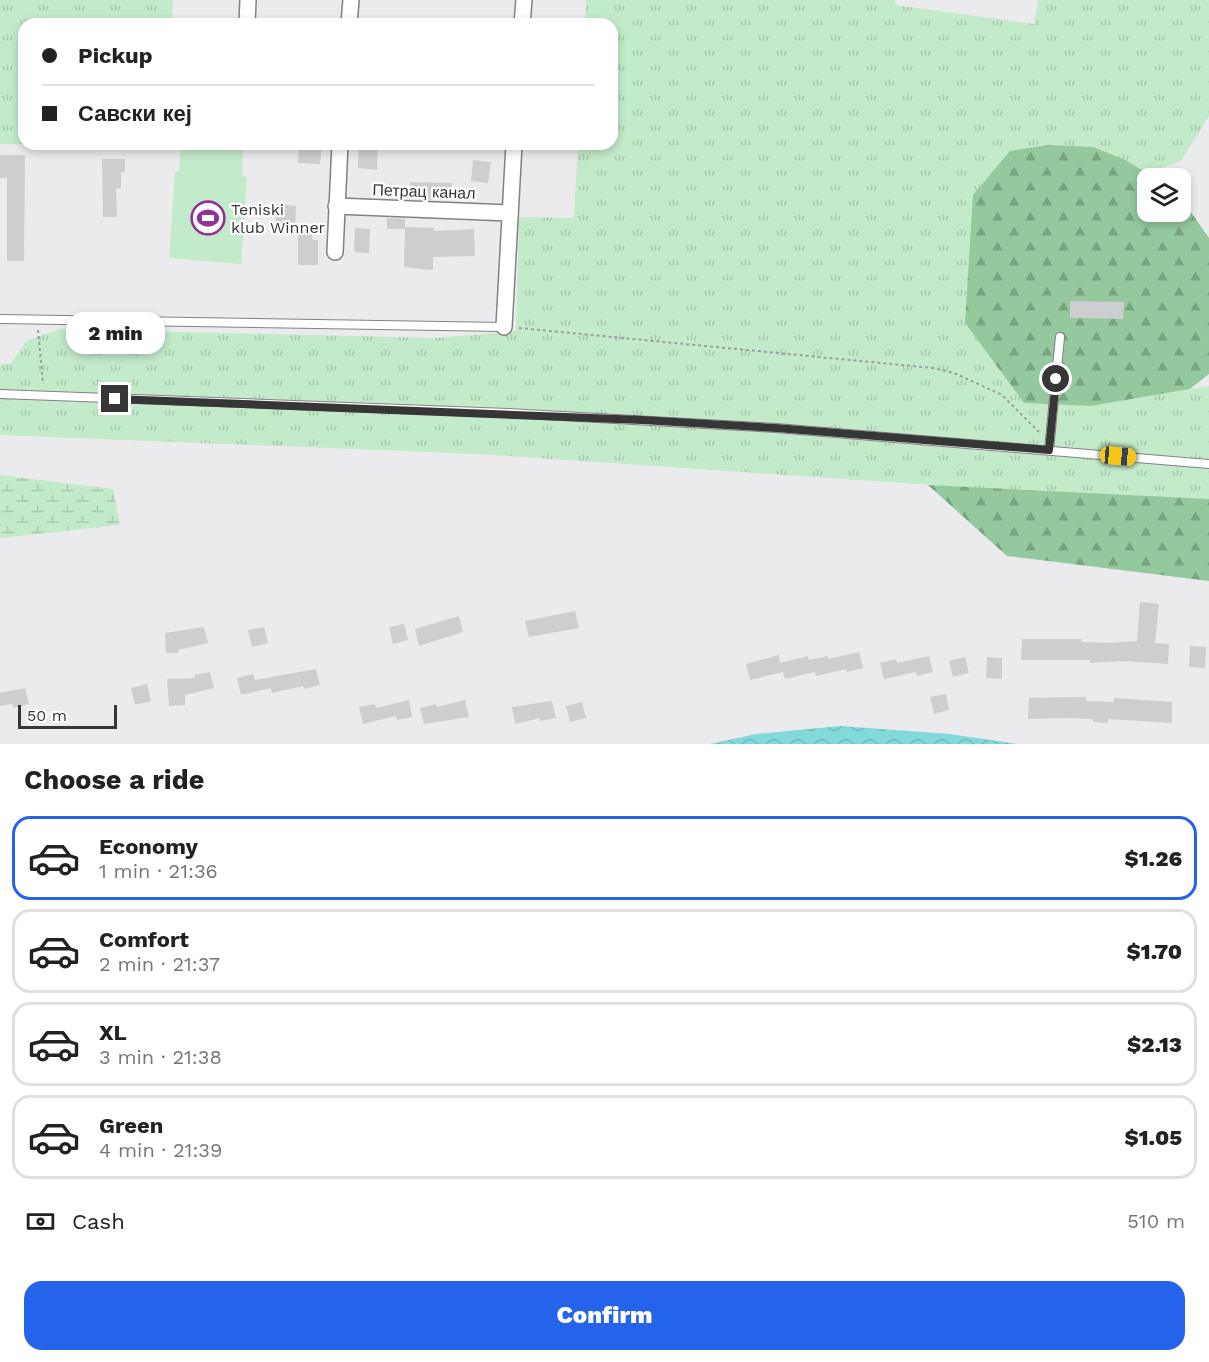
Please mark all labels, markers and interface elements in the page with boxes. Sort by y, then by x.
text: Pickup [78,43,153,68]
text: Савски кеј [78,101,192,126]
map controls [1137,168,1191,222]
button: layers [1137,168,1191,222]
street label: Петрац канал [372,180,476,203]
sports icon: Teniski klub Winner [190,200,226,236]
place label: Teniski klub Winner [231,200,326,237]
callout: 2 min [66,312,164,354]
text: 2 min [88,321,143,345]
route start [1042,365,1069,392]
route end [101,385,128,412]
car [1099,445,1137,467]
scale bar [18,702,117,730]
text: 50 m [27,706,67,725]
text: Choose a ride [24,764,204,796]
icon: car [27,831,81,885]
text: Economy [99,834,198,859]
text: $1.26 [1125,846,1182,871]
text: 1 min · 21:36 [99,859,218,883]
icon: car [27,924,81,978]
text: Comfort [99,927,189,952]
text: $1.70 [1127,939,1182,964]
text: 2 min · 21:37 [99,952,220,976]
icon: car [27,1017,81,1071]
text: XL [99,1020,127,1045]
text: $2.13 [1127,1032,1182,1057]
text: 3 min · 21:38 [99,1045,222,1069]
icon: car [27,1110,81,1164]
text: Green [99,1113,163,1138]
text: $1.05 [1125,1125,1182,1150]
text: 4 min · 21:39 [99,1138,222,1162]
icon: cash [24,1205,57,1238]
text: Cash [72,1209,125,1234]
text: 510 m [1127,1209,1185,1233]
button: Confirm [24,1281,1185,1350]

